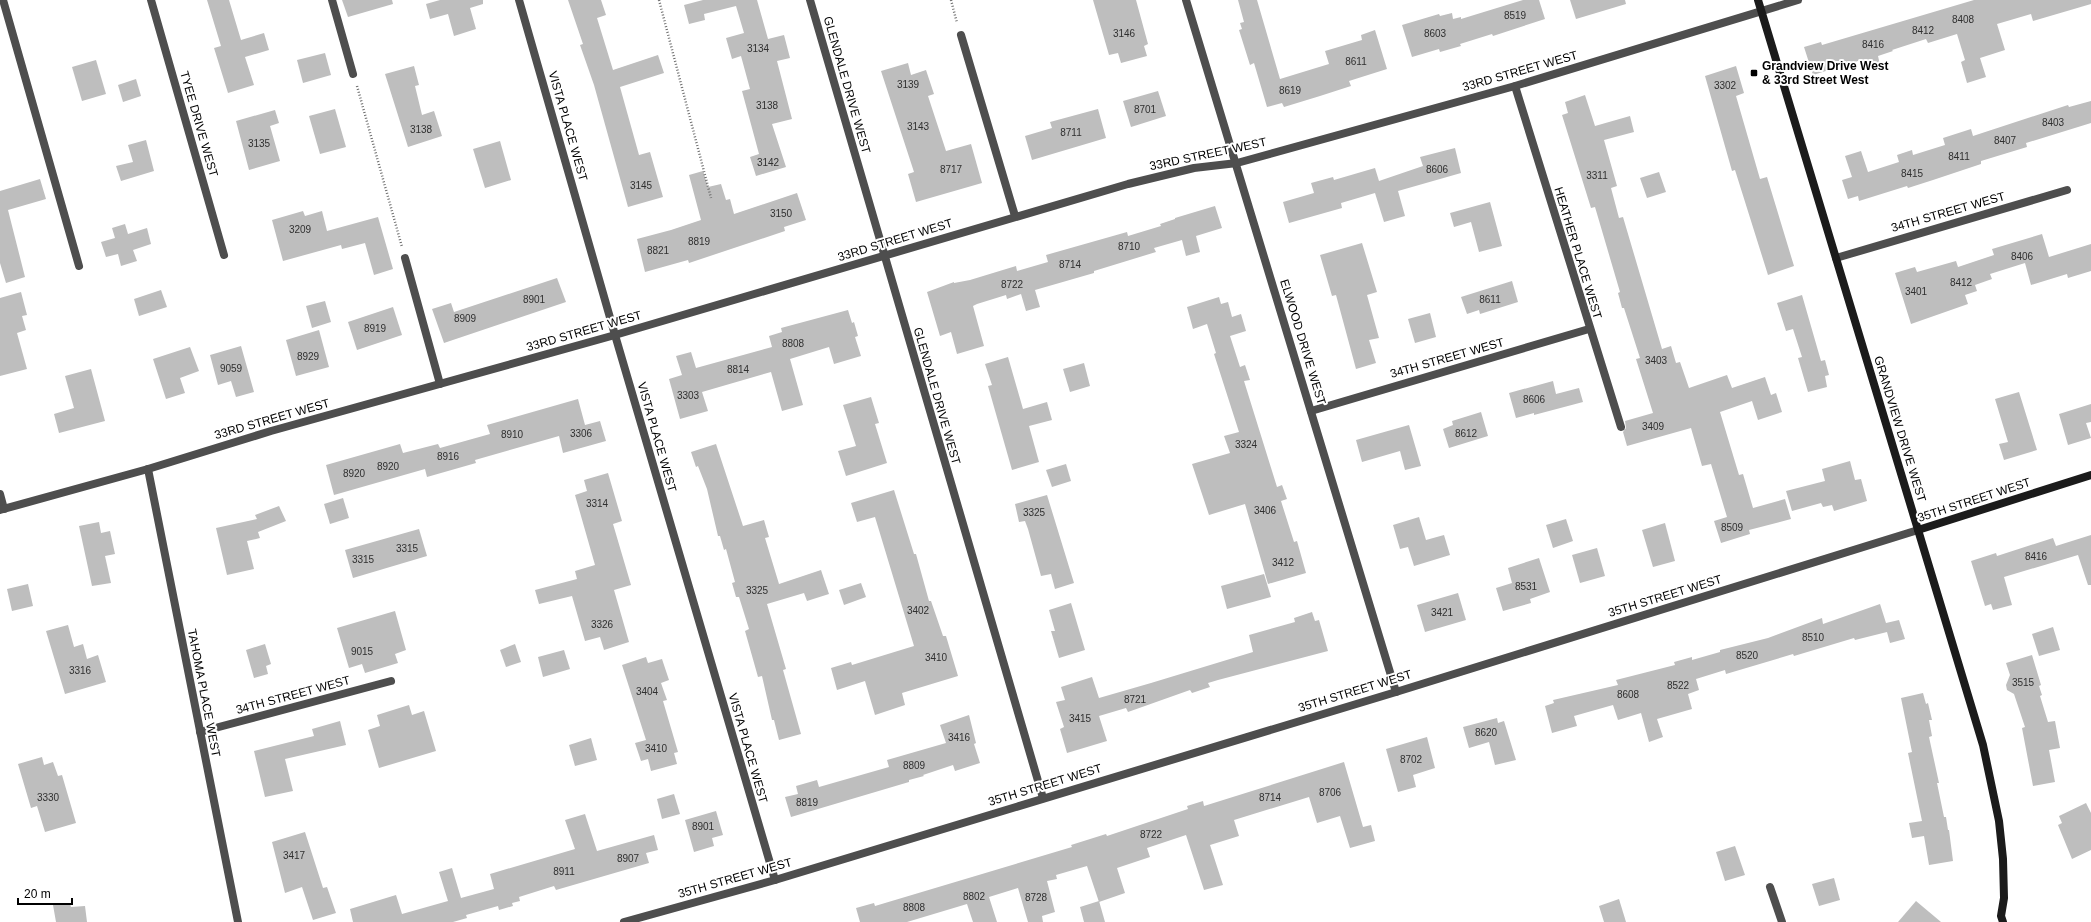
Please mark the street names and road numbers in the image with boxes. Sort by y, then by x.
street label: GLENDALE DRIVE WEST [821,15,873,156]
street label: 33RD STREET WEST [1461,48,1580,94]
street label: VISTA PLACE WEST [546,69,591,183]
street label: TYEE DRIVE WEST [177,70,221,179]
street label: 33RD STREET WEST [1148,135,1268,173]
street label: HEATHER PLACE WEST [1551,185,1605,321]
street label: 34TH STREET WEST [1889,189,2007,235]
street label: 33RD STREET WEST [836,216,955,264]
street label: ELWOOD DRIVE WEST [1277,278,1329,407]
street label: 33RD STREET WEST [525,308,644,354]
street label: GLENDALE DRIVE WEST [911,326,963,467]
street label: 34TH STREET WEST [1388,335,1506,381]
street label: GRANDVIEW DRIVE WEST [1871,354,1929,504]
street label: VISTA PLACE WEST [635,380,680,494]
street label: 33RD STREET WEST [213,396,332,442]
street label: 35TH STREET WEST [1916,475,2033,525]
street label: 35TH STREET WEST [1607,572,1724,620]
street label: TAHOMA PLACE WEST [185,628,223,759]
street label: 35TH STREET WEST [1297,667,1414,715]
street label: 34TH STREET WEST [234,673,352,717]
street label: VISTA PLACE WEST [726,691,771,805]
street label: 35TH STREET WEST [987,761,1104,809]
street label: 35TH STREET WEST [676,855,794,901]

